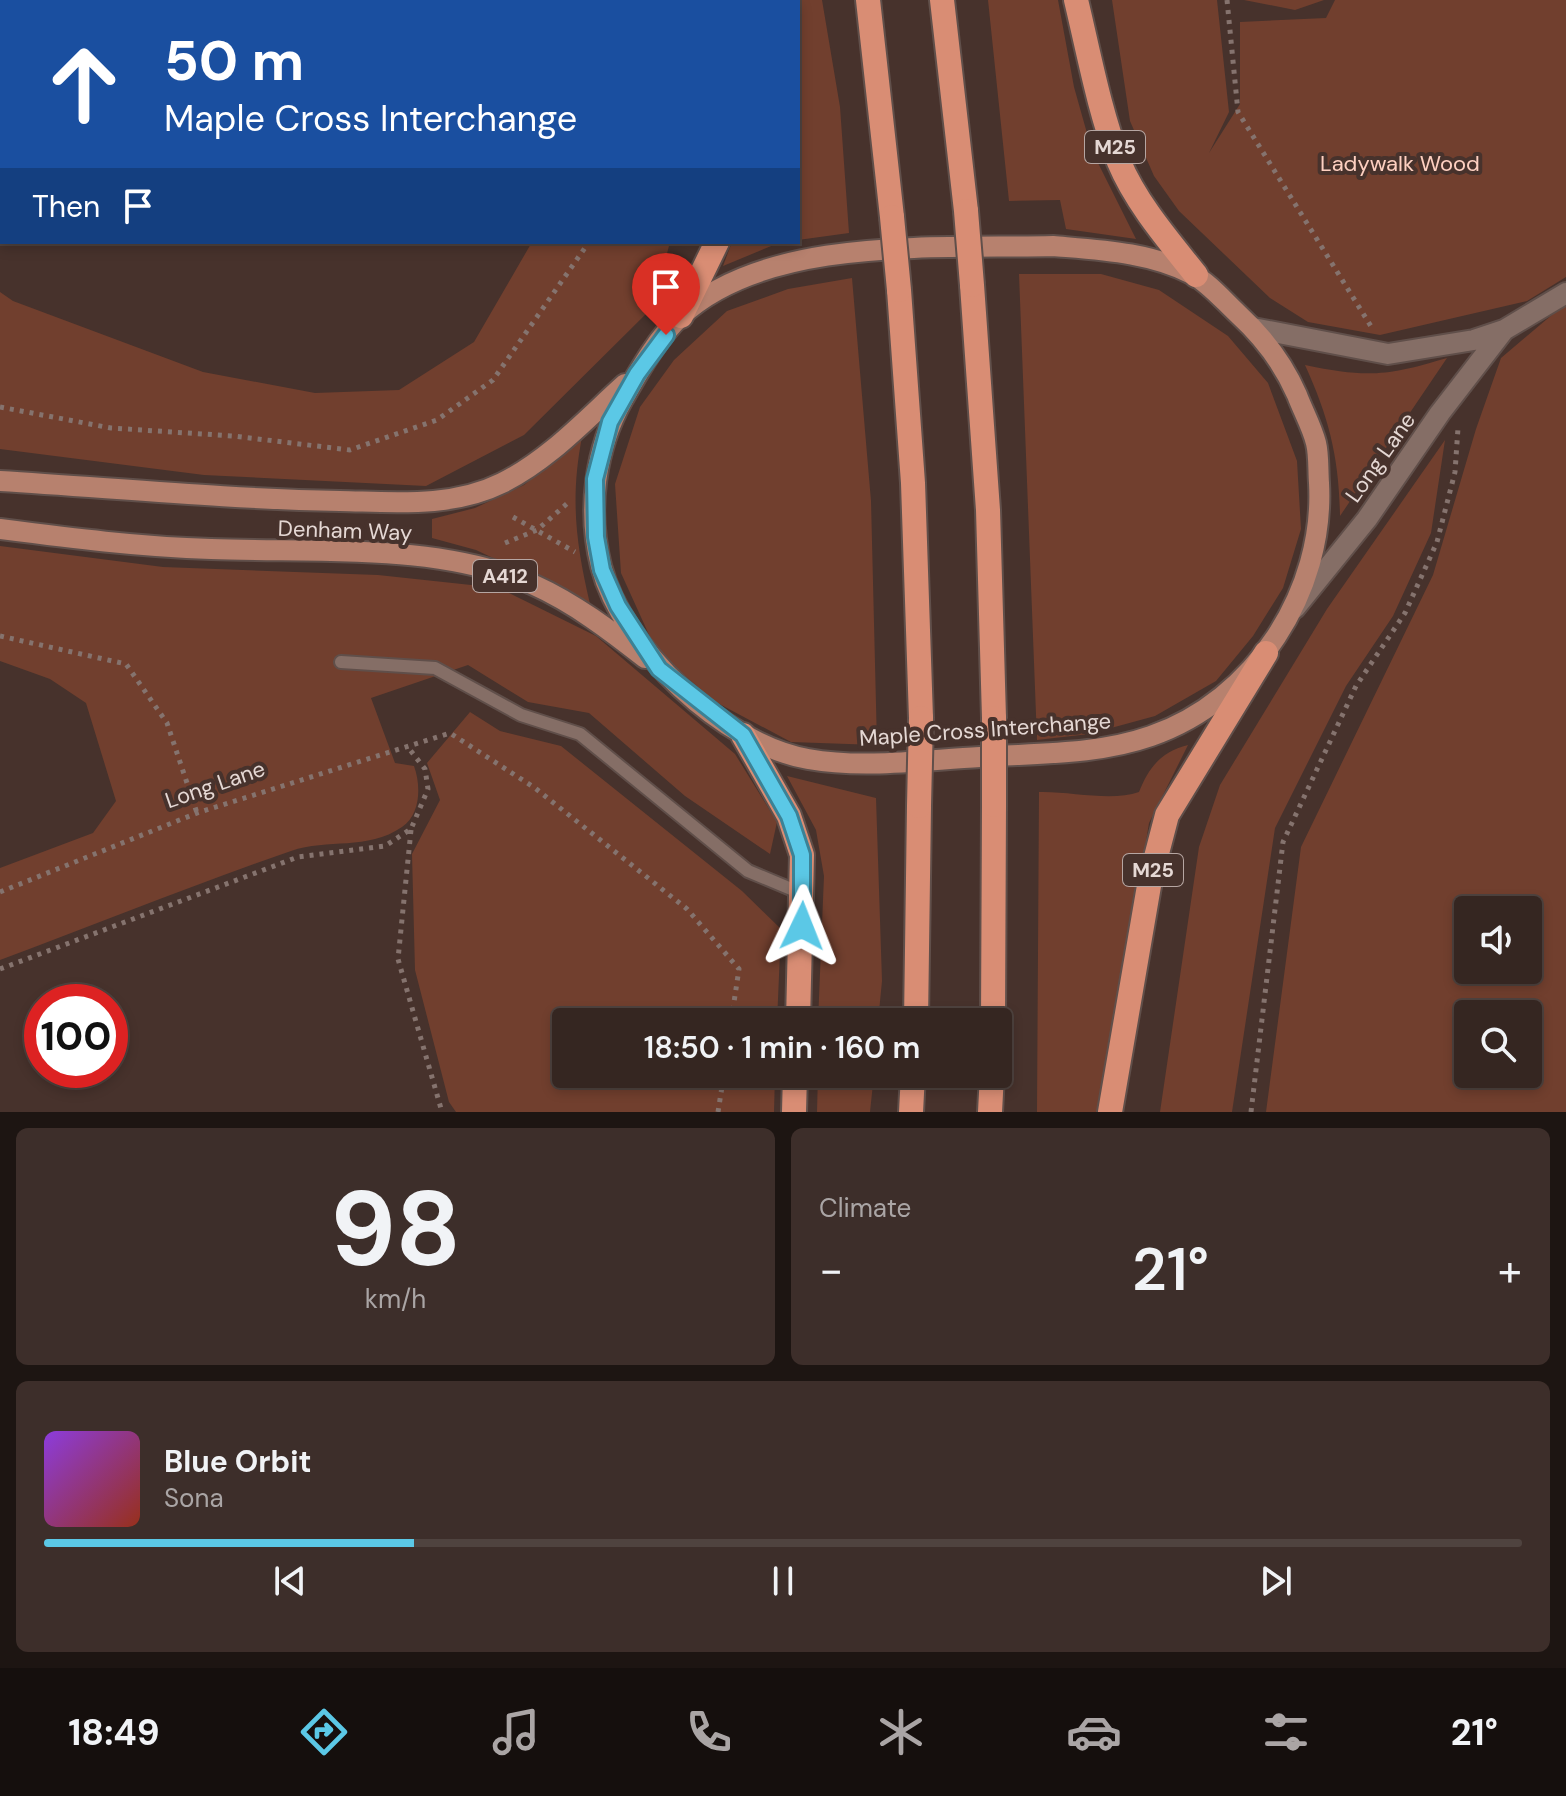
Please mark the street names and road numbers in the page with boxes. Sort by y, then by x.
road number: M25 [1085,131,1145,163]
street label: Long Lane [1339,407,1422,508]
street label: Denham Way [277,514,413,547]
road number: A412 [473,560,537,592]
street label: Maple Cross Interchange [858,706,1112,753]
street label: Long Lane [161,754,269,815]
road number: M25 [1123,854,1183,886]

